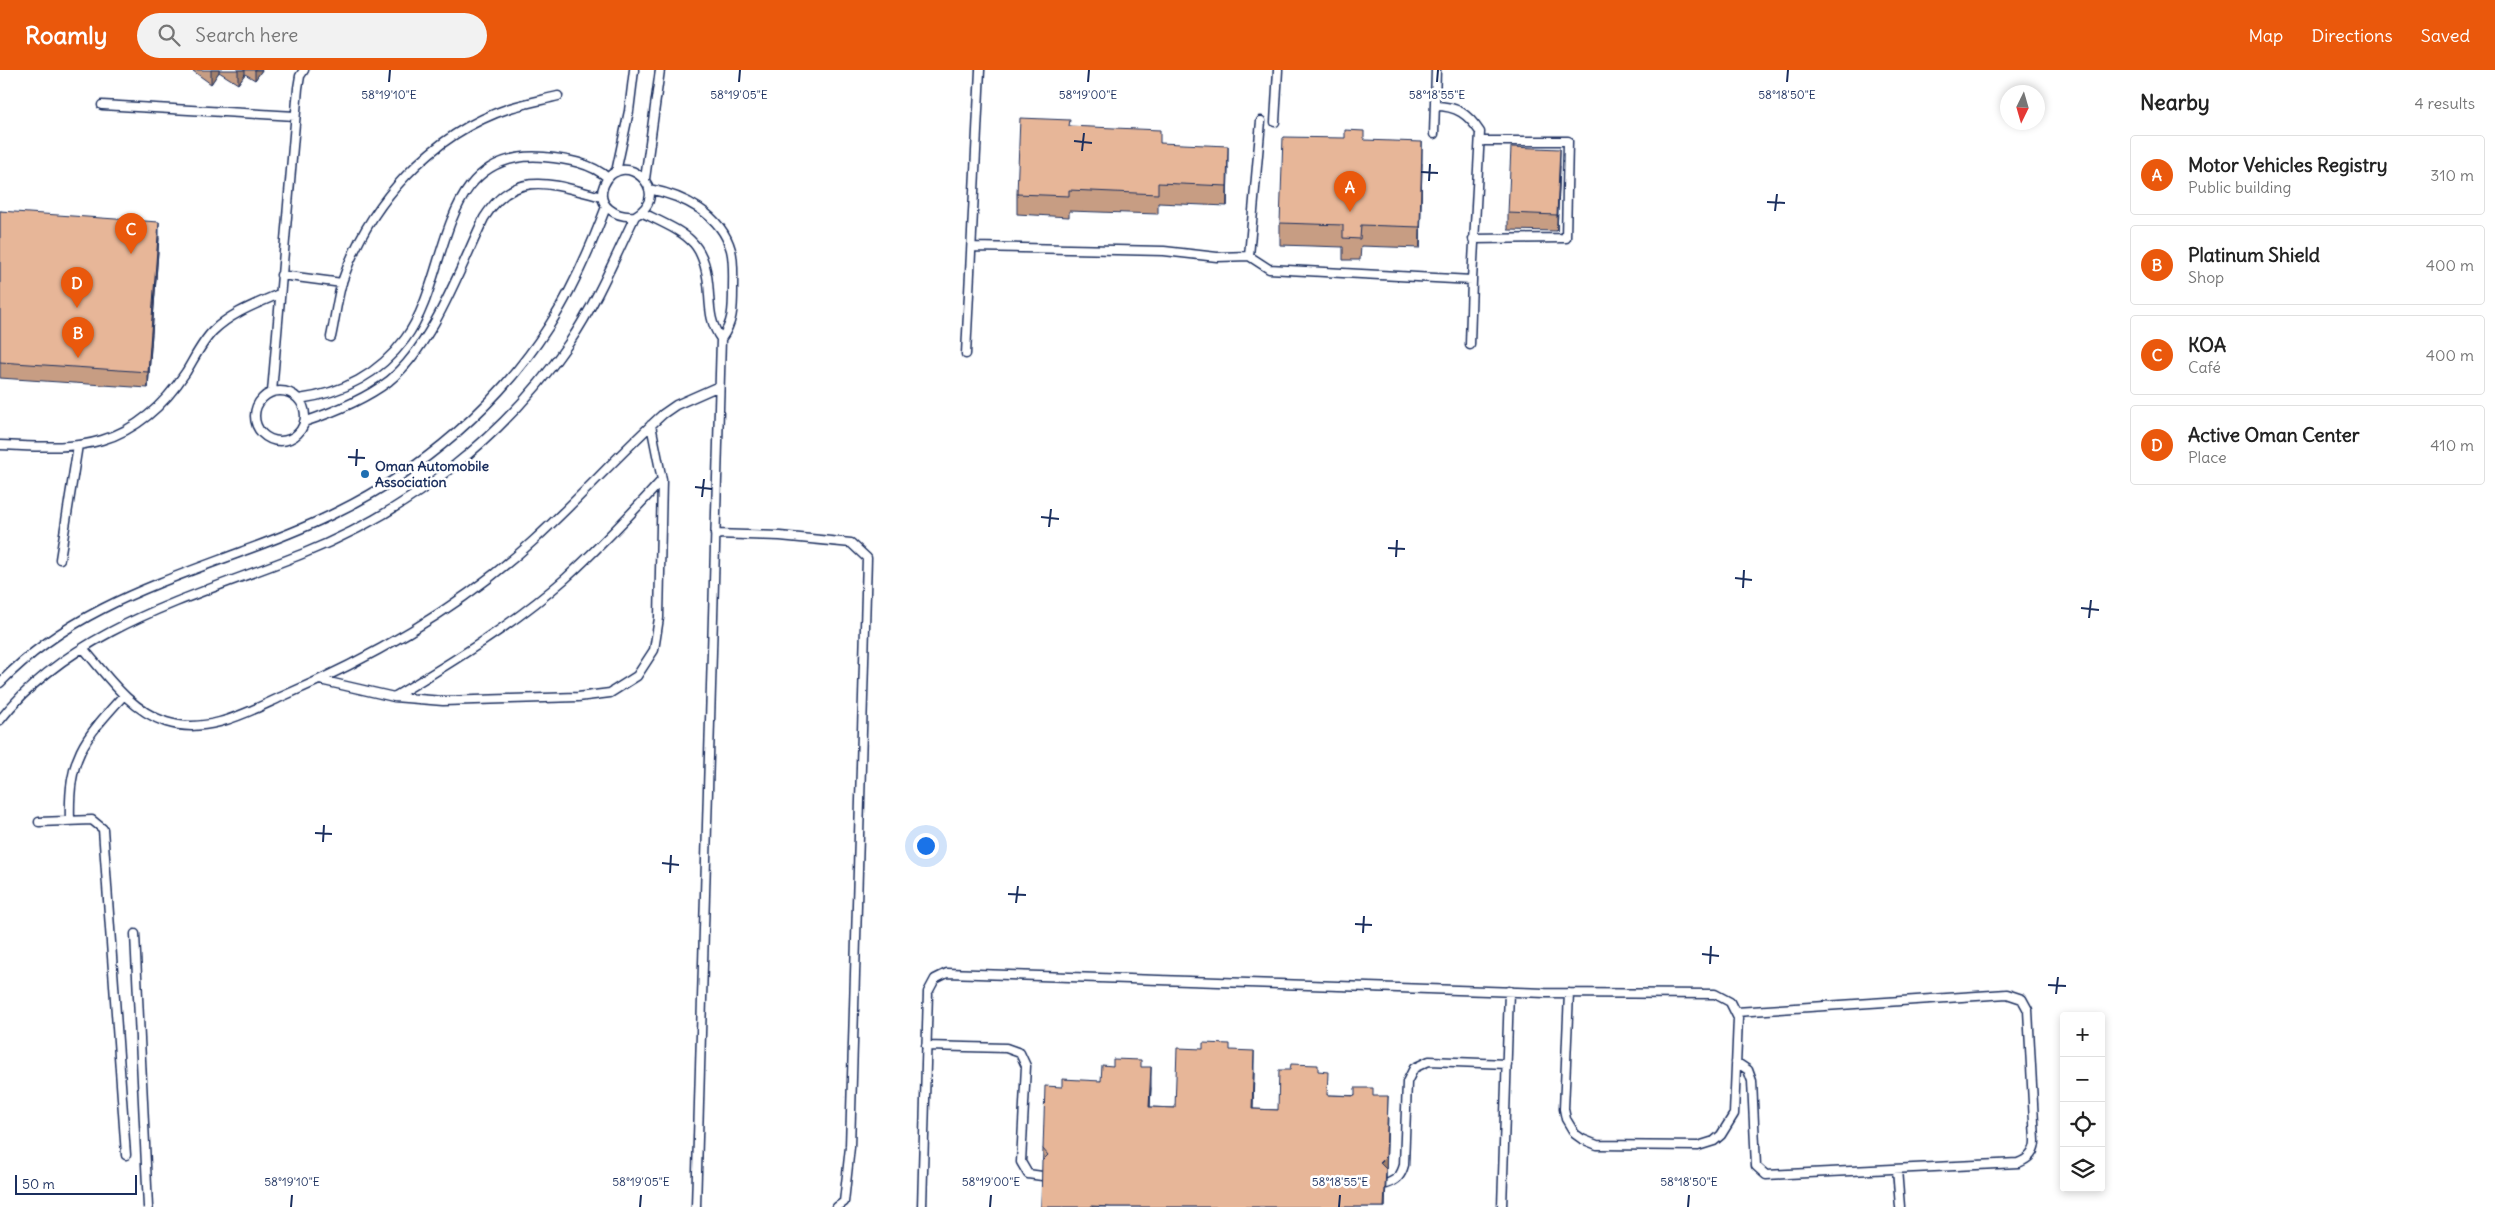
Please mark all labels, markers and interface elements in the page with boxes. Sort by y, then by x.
search box [137,13,487,58]
text: Roamly [25,20,107,50]
icon: search [155,21,183,49]
text: Search here [195,23,298,47]
text: Map [2248,24,2283,47]
text: Directions [2311,24,2393,47]
text: Saved [2421,24,2470,47]
north arrow [2000,85,2045,130]
text: 58°19'10"E [361,87,417,102]
text: 58°19'05"E [710,87,768,102]
text: 58°19'00"E [1059,87,1117,102]
text: 58°18'55"E [1409,87,1465,102]
text: 58°18'50"E [1758,87,1816,102]
text: Nearby [2140,89,2210,116]
text: 4 results [2414,93,2475,113]
text: Motor Vehicles Registry [2188,153,2387,177]
text: A [2152,165,2162,185]
text: 310 m [2430,165,2474,185]
pin: A [1334,171,1366,212]
text: Public building [2188,177,2291,197]
pin: C [115,213,147,254]
text: Platinum Shield [2188,243,2320,267]
text: B [2152,255,2162,275]
text: 400 m [2426,255,2474,275]
pin: D [61,267,93,308]
text: Shop [2188,267,2224,287]
pin: B [62,317,94,358]
text: KOA [2188,333,2226,357]
text: C [2152,345,2162,365]
text: 400 m [2426,345,2474,365]
text: Café [2188,357,2221,377]
text: Active Oman Center [2188,423,2360,447]
text: D [2151,435,2163,455]
text: 410 m [2430,435,2474,455]
text: Place [2188,447,2227,467]
place label: Oman Automobile Association [375,457,489,491]
marker: Oman Automobile Association [359,468,371,480]
your location [913,833,939,859]
map controls [2060,1012,2105,1192]
button: + [2060,1012,2105,1057]
button: − [2060,1057,2105,1102]
button: locate [2060,1102,2105,1147]
button: layers [2060,1147,2105,1192]
scale bar [15,1172,138,1195]
text: 58°19'10"E [264,1174,320,1189]
text: 58°19'05"E [612,1174,670,1189]
text: 58°19'00"E [962,1174,1020,1189]
text: 58°18'55"E [1312,1174,1368,1189]
text: 58°18'50"E [1660,1174,1718,1189]
text: 50 m [22,1175,55,1193]

